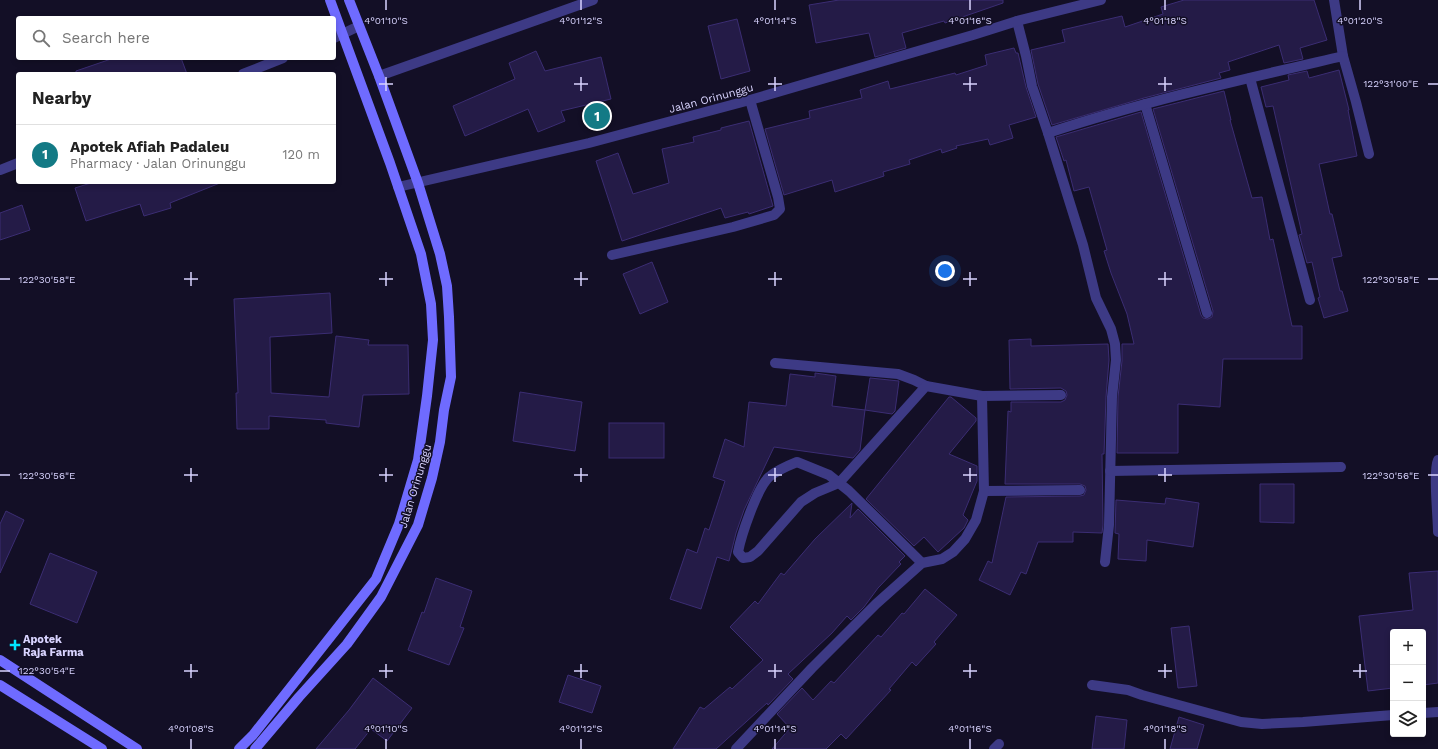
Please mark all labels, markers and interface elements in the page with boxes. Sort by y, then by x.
text: 4°01'10"S [364,15,408,26]
text: 4°01'12"S [559,15,603,26]
text: 4°01'14"S [753,15,797,26]
text: 4°01'16"S [948,15,992,26]
text: 4°01'18"S [1143,15,1187,26]
text: 4°01'20"S [1337,15,1383,26]
search box [16,16,336,60]
icon: search [30,27,52,49]
text: Search here [62,29,150,47]
text: 122°31'00"E [1363,78,1419,89]
street label: Jalan Orinunggu [667,81,755,116]
text: Nearby [32,88,91,108]
pin: 1 [584,101,610,131]
text: Apotek Afiah Padaleu [70,138,229,156]
text: 1 [42,147,48,162]
text: 120 m [282,147,320,162]
text: Pharmacy · Jalan Orinunggu [70,156,246,171]
your location [935,261,955,281]
text: 122°30'58"E [19,274,75,285]
text: 122°30'58"E [1363,274,1419,285]
street label: Jalan Orinunggu [397,443,434,530]
text: 122°30'56"E [19,470,75,481]
text: 122°30'56"E [1363,470,1419,481]
map controls [1390,629,1426,737]
button: + [1390,629,1426,665]
place label: Apotek Raja Farma [23,633,84,659]
marker: Apotek Raja Farma [10,640,20,650]
text: 122°30'54"E [19,665,75,676]
button: − [1390,665,1426,701]
button: layers [1390,701,1426,737]
text: 4°01'08"S [168,723,214,734]
text: 4°01'10"S [364,723,408,734]
text: 4°01'12"S [559,723,603,734]
text: 4°01'14"S [753,723,797,734]
text: 4°01'16"S [948,723,992,734]
text: 4°01'18"S [1143,723,1187,734]

